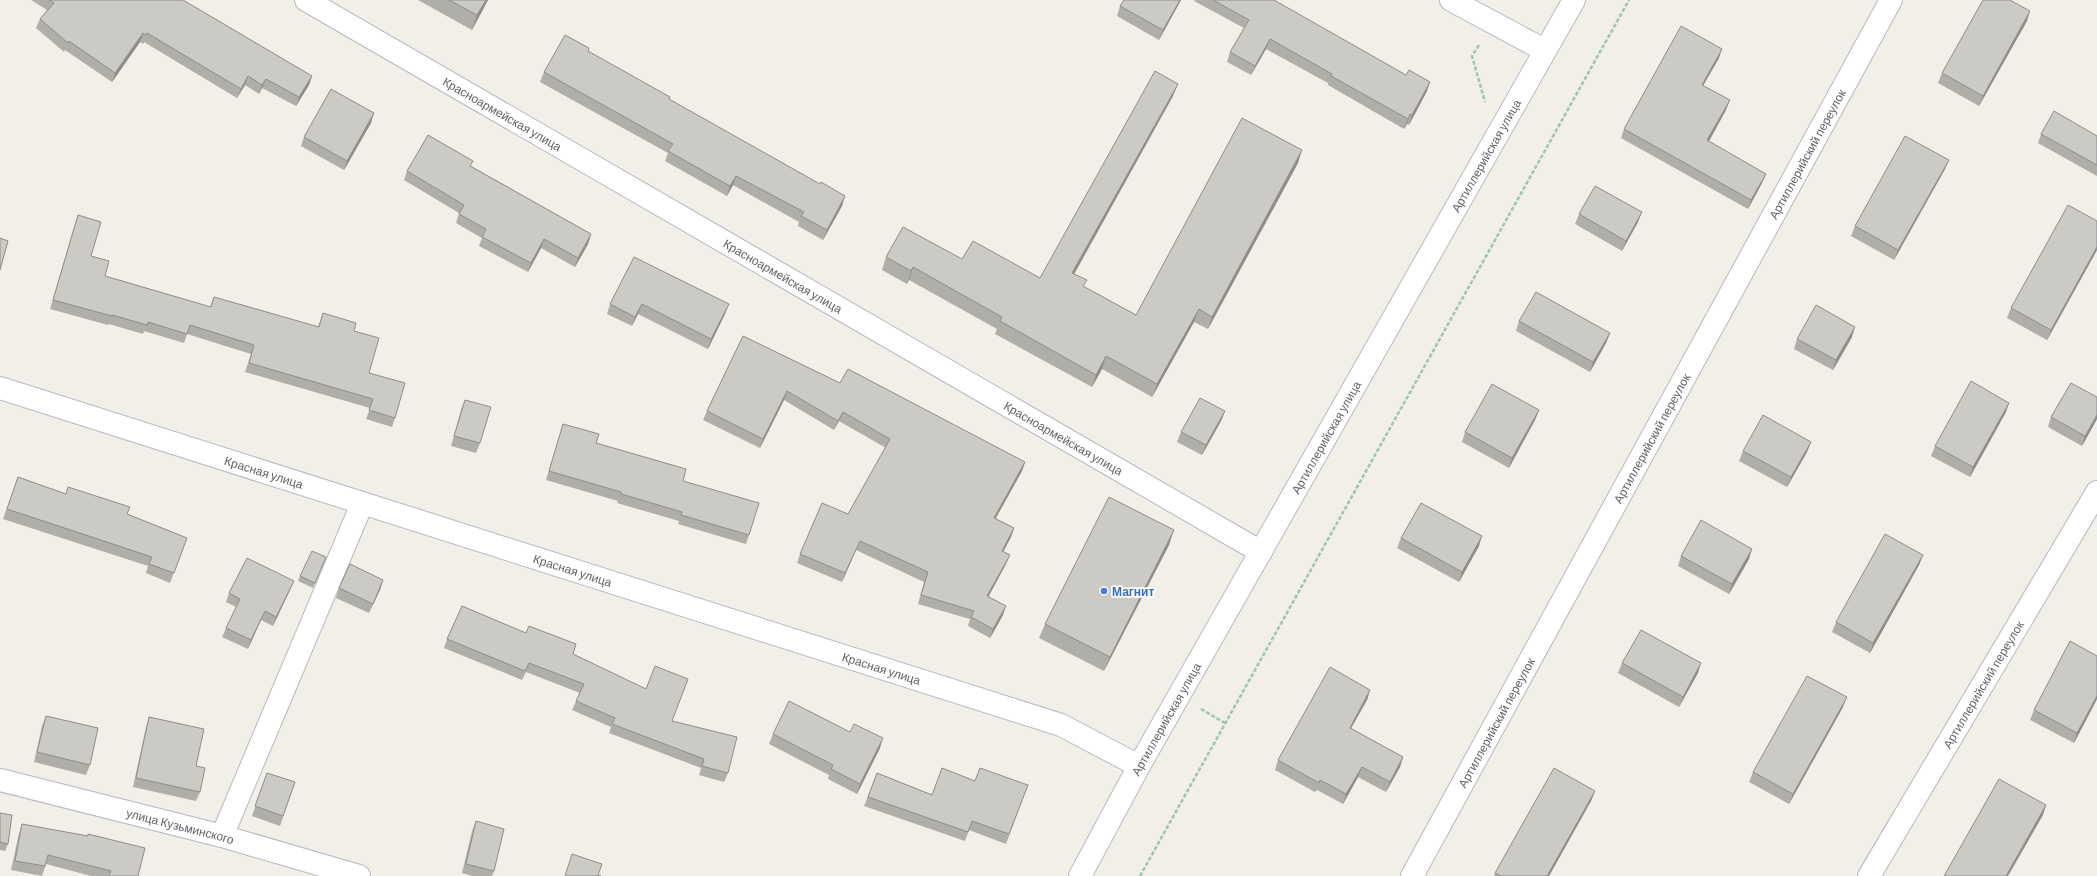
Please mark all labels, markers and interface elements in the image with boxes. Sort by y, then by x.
street label: Красноармейская улица [441,74,565,154]
street label: Артиллерийский переулок [1766,86,1848,221]
street label: Артиллерийская улица [1448,96,1523,214]
street label: Красноармейская улица [721,236,845,316]
street label: Артиллерийский переулок [1610,370,1693,505]
street label: Артиллерийская улица [1288,378,1363,496]
street label: Красноармейская улица [1002,398,1126,478]
street label: Красная улица [223,453,305,491]
street label: Красная улица [532,551,614,589]
place label: Магнит [1112,584,1154,598]
marker: Магнит [1099,586,1109,596]
street label: Артиллерийский переулок [1940,617,2026,750]
street label: Красная улица [841,649,923,687]
street label: Артиллерийский переулок [1455,654,1537,790]
street label: Артиллерийская улица [1128,660,1203,778]
street label: улица Кузьминского [125,805,236,846]

